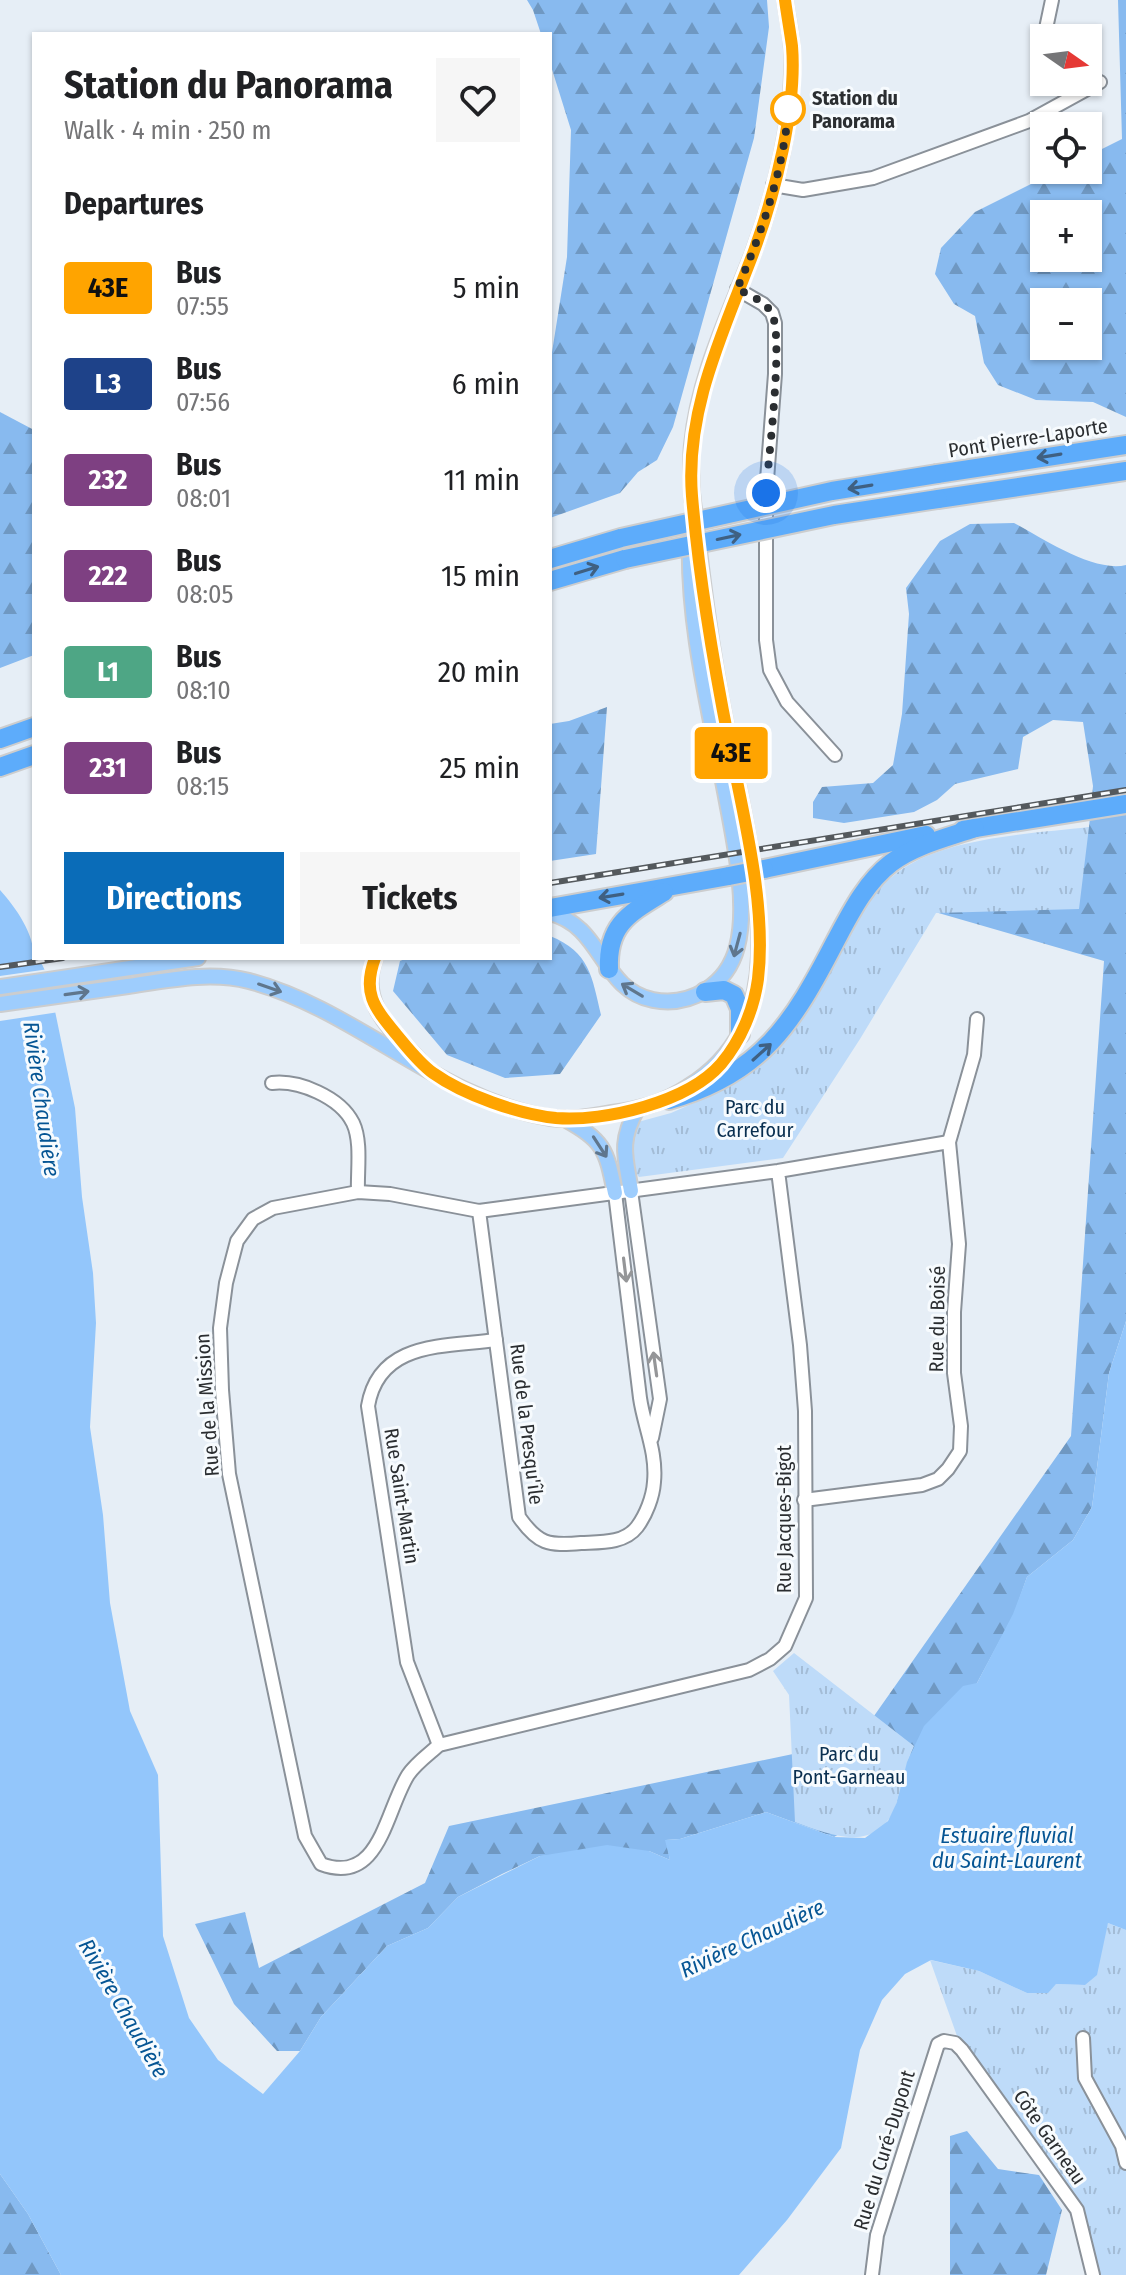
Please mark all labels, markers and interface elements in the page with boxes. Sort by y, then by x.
north arrow [1030,24,1102,96]
map controls [1030,24,1102,360]
button: heart [436,58,520,142]
text: Station du Panorama [64,62,393,108]
place label: Station du Panorama [812,86,898,133]
marker: Station du Panorama [771,92,805,126]
button: locate [1030,112,1102,184]
text: Walk · 4 min · 250 m [64,115,272,146]
text: Departures [64,186,204,222]
button: + [1030,200,1102,272]
text: Bus [176,255,221,291]
text: 5 min [453,270,520,306]
text: 43E [88,271,128,304]
button: − [1030,288,1102,360]
text: 07:55 [176,291,229,322]
text: Bus [176,351,221,387]
text: 6 min [452,366,520,402]
text: L3 [95,367,121,400]
text: 07:56 [176,387,230,418]
street label: Pont Pierre-Laporte [947,414,1109,462]
text: Bus [176,447,221,483]
one-way arrow [1037,450,1062,465]
text: 11 min [444,462,520,498]
text: 232 [89,463,127,496]
your location [746,473,786,513]
one-way arrow [848,480,873,495]
text: 08:01 [176,483,231,514]
one-way arrow [715,529,741,544]
text: Bus [176,543,221,579]
text: 15 min [441,558,520,594]
text: 222 [89,559,127,592]
one-way arrow [574,562,600,577]
text: 08:05 [176,579,234,610]
text: Bus [176,639,221,675]
text: 20 min [438,654,520,690]
text: L1 [97,655,119,688]
text: 08:10 [176,675,231,706]
line badge: 43E [685,727,777,779]
text: Bus [176,735,221,771]
text: 43E [711,736,751,769]
text: 25 min [440,750,520,786]
text: 231 [89,751,127,784]
text: 08:15 [176,771,229,802]
button: Directions [64,852,284,944]
button: Tickets [300,852,520,944]
one-way arrow [599,889,625,904]
one-way arrow [728,932,743,958]
one-way arrow [257,982,282,997]
one-way arrow [621,982,643,998]
one-way arrow [64,985,89,1000]
water label: Rivière Chaudière [17,1020,66,1178]
one-way arrow [752,1043,772,1061]
park label: Parc du Carrefour [717,1095,793,1142]
one-way arrow [592,1136,609,1158]
one-way arrow [617,1256,632,1283]
street label: Rue du Boisé [924,1265,950,1373]
street label: Rue de la Mission [190,1333,224,1477]
street label: Rue de la Presqu'île [505,1342,549,1506]
one-way arrow [647,1352,662,1377]
street label: Rue Saint-Martin [379,1426,425,1566]
street label: Rue Jacques-Bigot [772,1444,796,1593]
park label: Parc du Pont-Garneau [793,1742,905,1789]
water label: Estuaire fluvial du Saint-Laurent [932,1822,1083,1874]
water label: Rivière Chaudière [676,1893,829,1984]
water label: Rivière Chaudière [73,1934,174,2083]
street label: Rue du Curé-Dupont [848,2067,920,2233]
street label: Côte Garneau [1009,2085,1091,2189]

